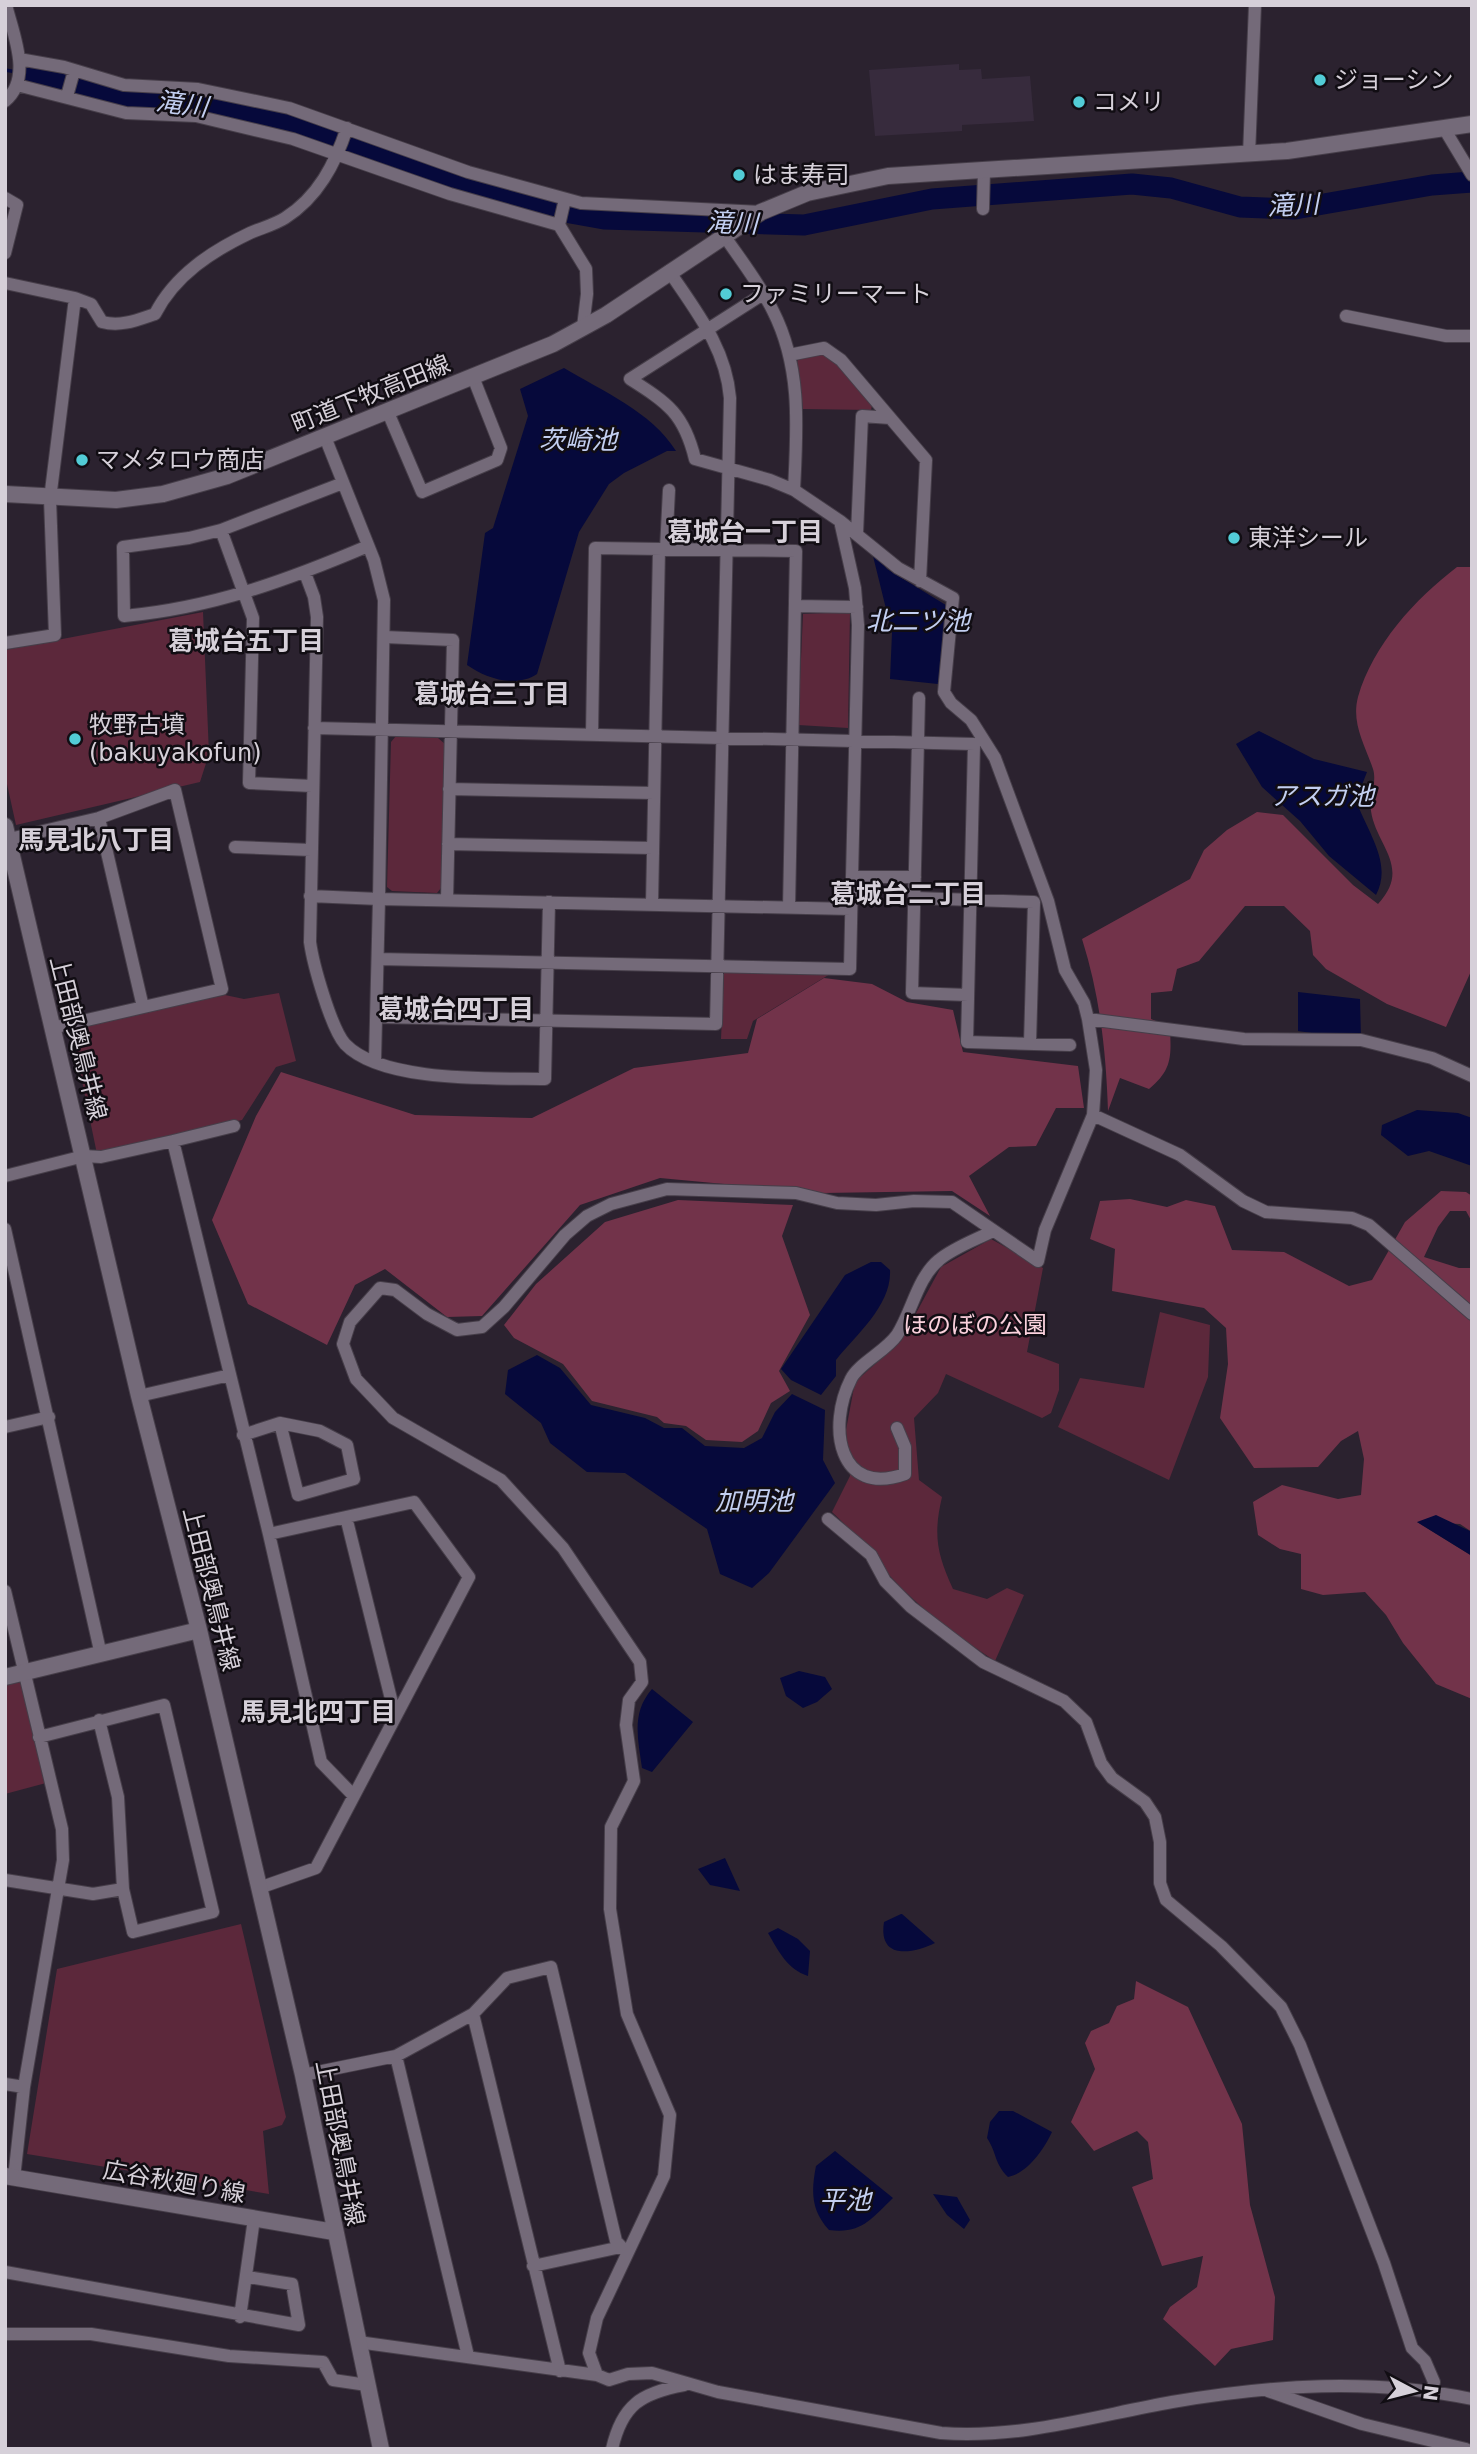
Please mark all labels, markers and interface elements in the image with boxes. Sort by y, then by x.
place label: ジョーシン [1334,66,1454,94]
marker: ジョーシン [1312,72,1328,88]
water label: 滝川 [154,86,213,122]
place label: コメリ [1093,88,1165,116]
marker: コメリ [1071,94,1087,110]
place label: はま寿司 [753,161,849,189]
marker: はま寿司 [731,167,747,183]
water label: 滝川 [1266,189,1323,221]
water label: 滝川 [705,207,761,239]
place label: ファミリーマート [740,280,932,308]
marker: ファミリーマート [718,286,734,302]
street label: 町道下牧高田線 [288,350,454,438]
water label: 茨崎池 [539,425,620,455]
place label: マメタロウ商店 [96,446,264,474]
marker: マメタロウ商店 [74,452,90,468]
district label: 葛城台一丁目 [667,517,823,547]
place label: 東洋シール [1248,524,1368,552]
marker: 東洋シール [1226,530,1242,546]
water label: 北二ツ池 [866,606,973,636]
district label: 葛城台五丁目 [168,626,324,656]
district label: 葛城台三丁目 [414,679,570,709]
place label: 牧野古墳 (bakuyakofun) [89,711,262,767]
marker: 牧野古墳 (bakuyakofun) [67,731,83,747]
water label: アスガ池 [1270,781,1377,811]
district label: 馬見北八丁目 [18,825,174,855]
district label: 葛城台二丁目 [830,879,986,909]
street label: 上田部奥鳥井線 [44,953,112,1123]
district label: 葛城台四丁目 [378,994,534,1024]
park label: ほのぼの公園 [903,1311,1047,1339]
water label: 加明池 [715,1486,796,1516]
street label: 上田部奥鳥井線 [177,1504,245,1674]
district label: 馬見北四丁目 [240,1697,396,1727]
street label: 上田部奥鳥井線 [310,2058,370,2228]
street label: 広谷秋廻り線 [101,2156,247,2208]
water label: 平池 [819,2185,874,2215]
north arrow [1379,2356,1449,2426]
text: N [1419,2384,1443,2402]

